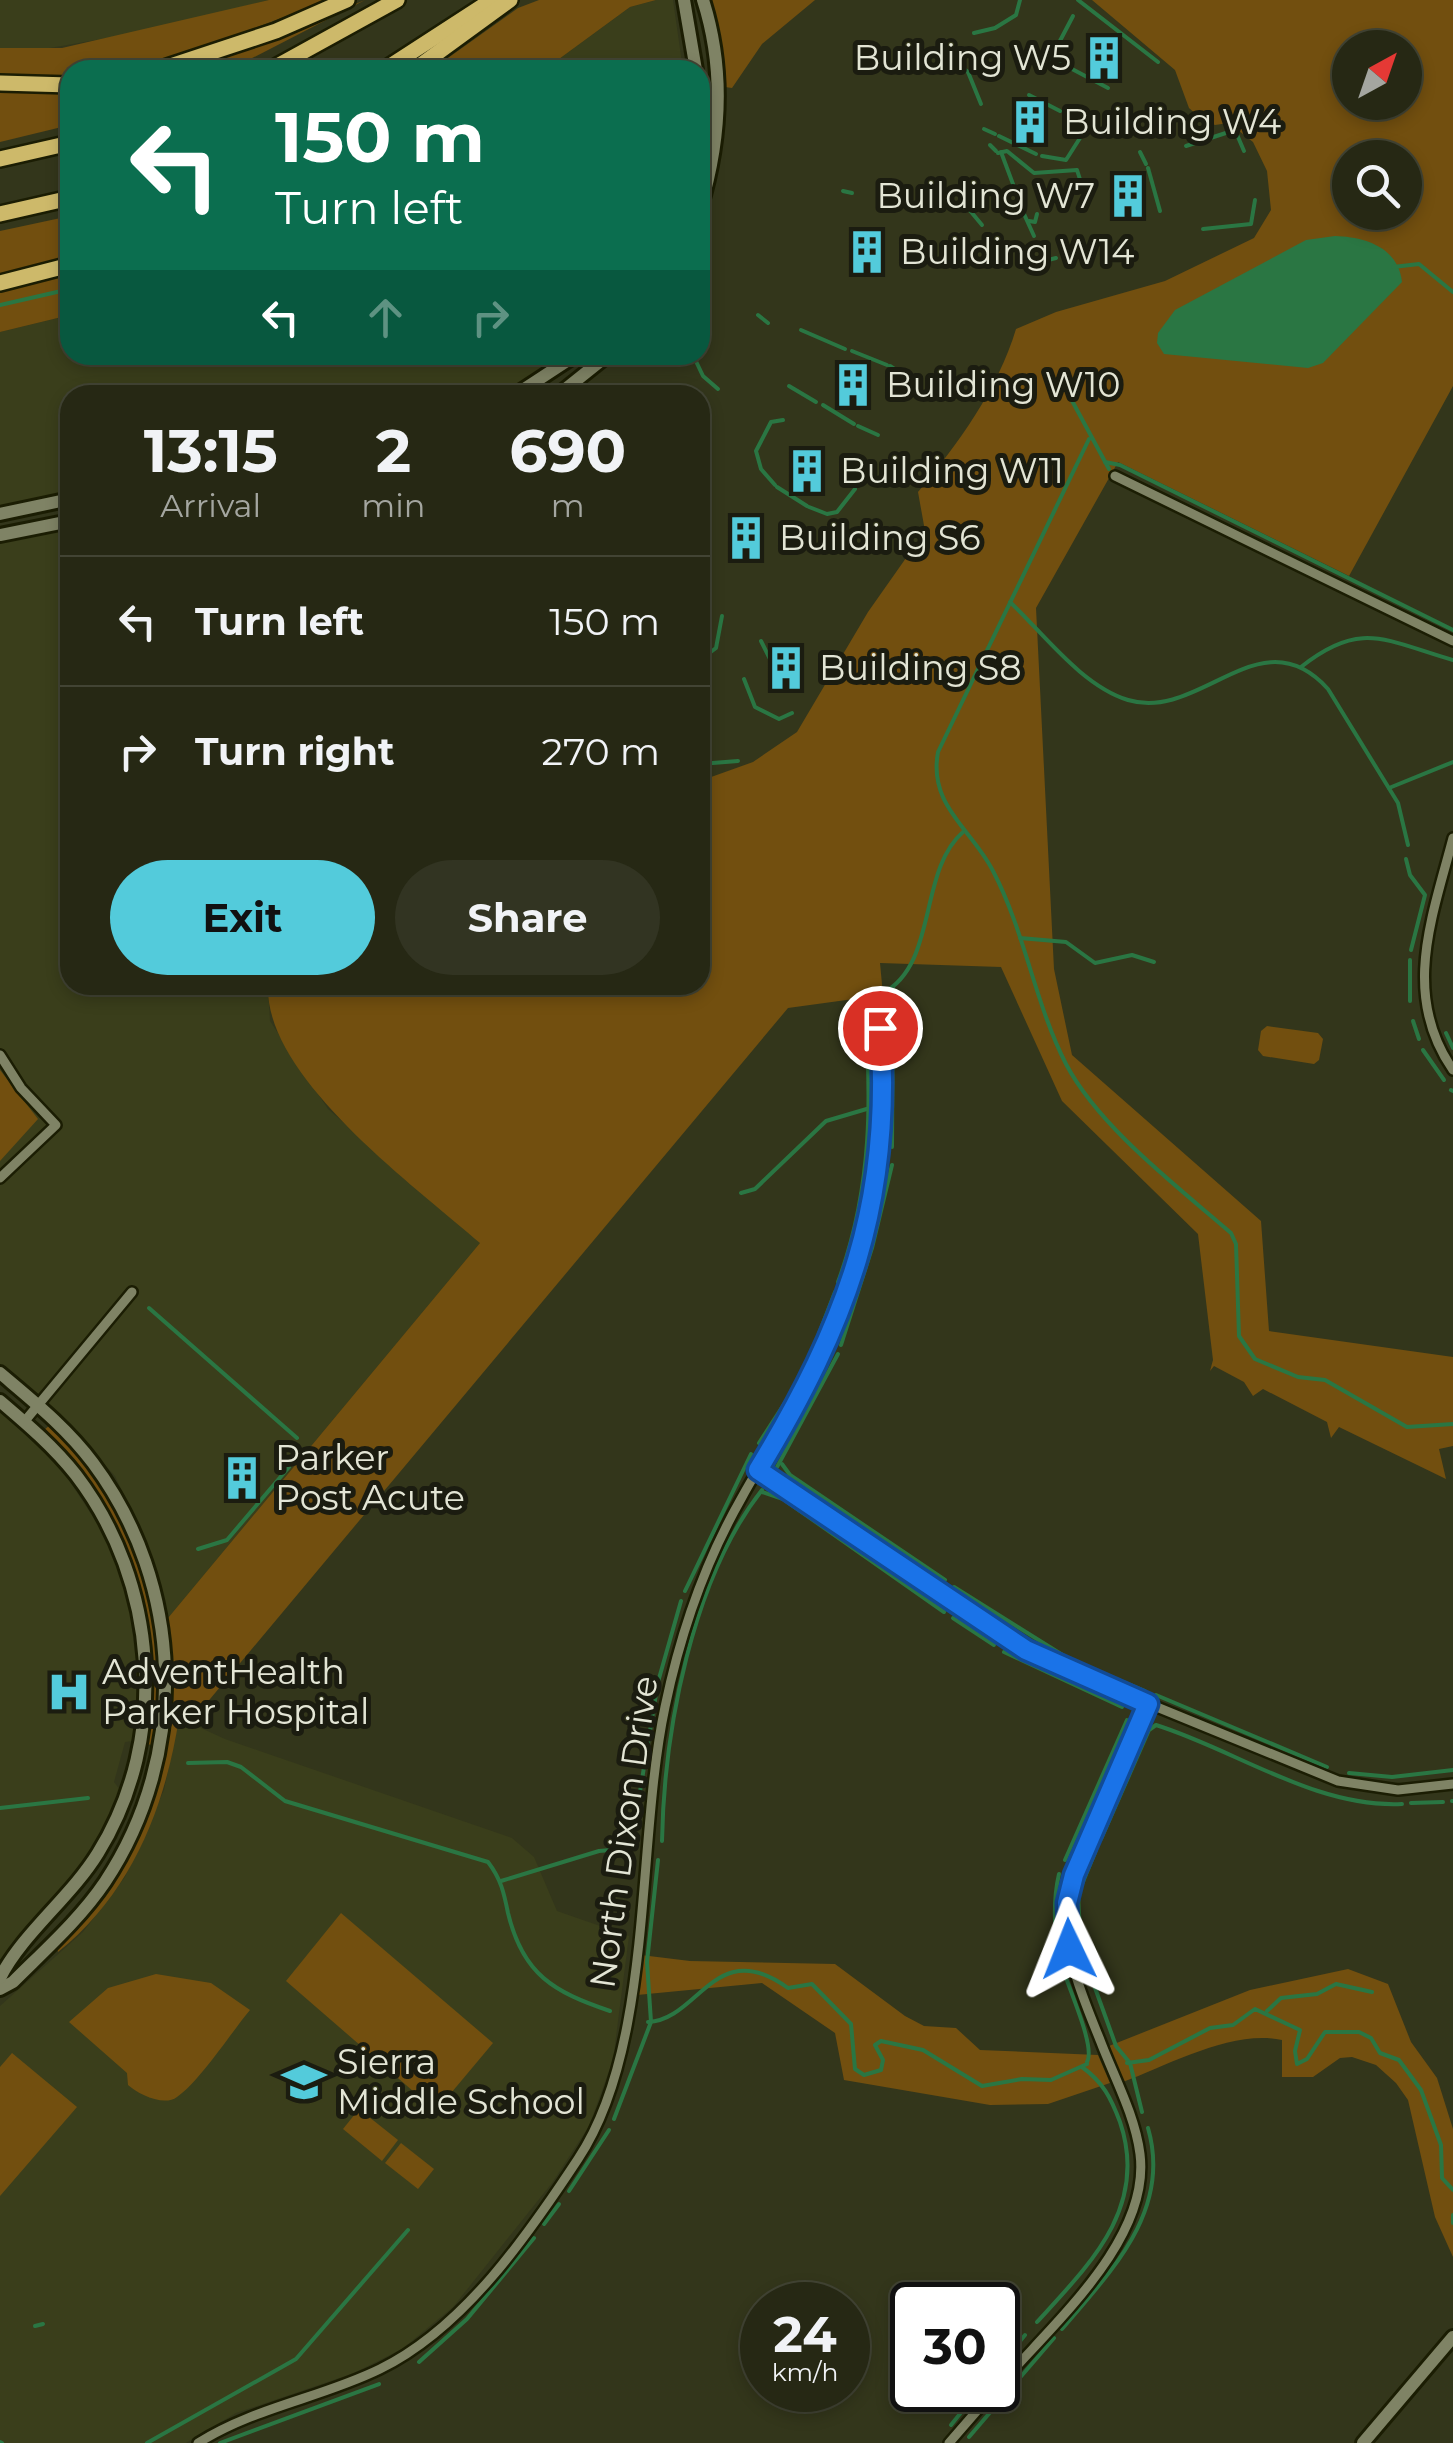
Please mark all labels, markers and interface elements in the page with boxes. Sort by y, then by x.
north arrow [1332,30,1422,120]
map controls [1332,30,1422,230]
building icon: Building W5 [1080,34,1128,82]
place label: Building W5 [854,36,1071,79]
text: 150 m [275,94,485,180]
building icon: Building W4 [1006,98,1054,146]
icon: left [110,100,240,230]
place label: Building W4 [1063,100,1281,143]
button: search [1332,140,1422,230]
building icon: Building W7 [1104,172,1152,220]
place label: Building W7 [876,174,1095,217]
text: Turn left [275,180,463,235]
building icon: Building W14 [843,228,891,276]
place label: Building W14 [900,230,1134,273]
icon: left [253,290,308,345]
icon: ahead [358,290,413,345]
icon: right [463,290,518,345]
building icon: Building W10 [829,361,877,409]
place label: Building W10 [886,363,1120,406]
text: 13:15 [144,414,278,487]
text: 2 [376,414,411,487]
text: 690 [509,414,626,487]
building icon: Building W11 [783,447,831,495]
place label: Building W11 [840,449,1064,492]
text: Arrival [160,486,261,525]
text: min [361,486,426,525]
text: m [551,486,585,525]
building icon: Building S6 [722,514,770,562]
place label: Building S6 [779,516,981,559]
icon: left [110,594,165,649]
text: Turn left [195,598,364,645]
text: 150 m [549,598,660,645]
building icon: Building S8 [762,644,810,692]
place label: Building S8 [819,646,1022,689]
icon: right [110,724,165,779]
text: Turn right [195,728,394,775]
text: 270 m [541,728,660,775]
button: Exit [110,860,375,975]
button: Share [395,860,660,975]
pin [838,986,923,1071]
icon: arrive [853,1001,908,1056]
place label: Parker Post Acute [275,1436,465,1519]
building icon: Parker Post Acute [218,1454,266,1502]
place label: AdventHealth Parker Hospital [102,1650,369,1733]
hospital icon: AdventHealth Parker Hospital [45,1668,93,1716]
street label: North Dixon Drive [580,1673,667,1991]
position arrow [1017,1897,1121,2001]
place label: Sierra Middle School [337,2040,585,2123]
school or university icon: Sierra Middle School [280,2058,328,2106]
speed limit sign: 30 [890,2282,1020,2412]
text: 24 [773,2304,837,2365]
text: km/h [772,2357,838,2387]

